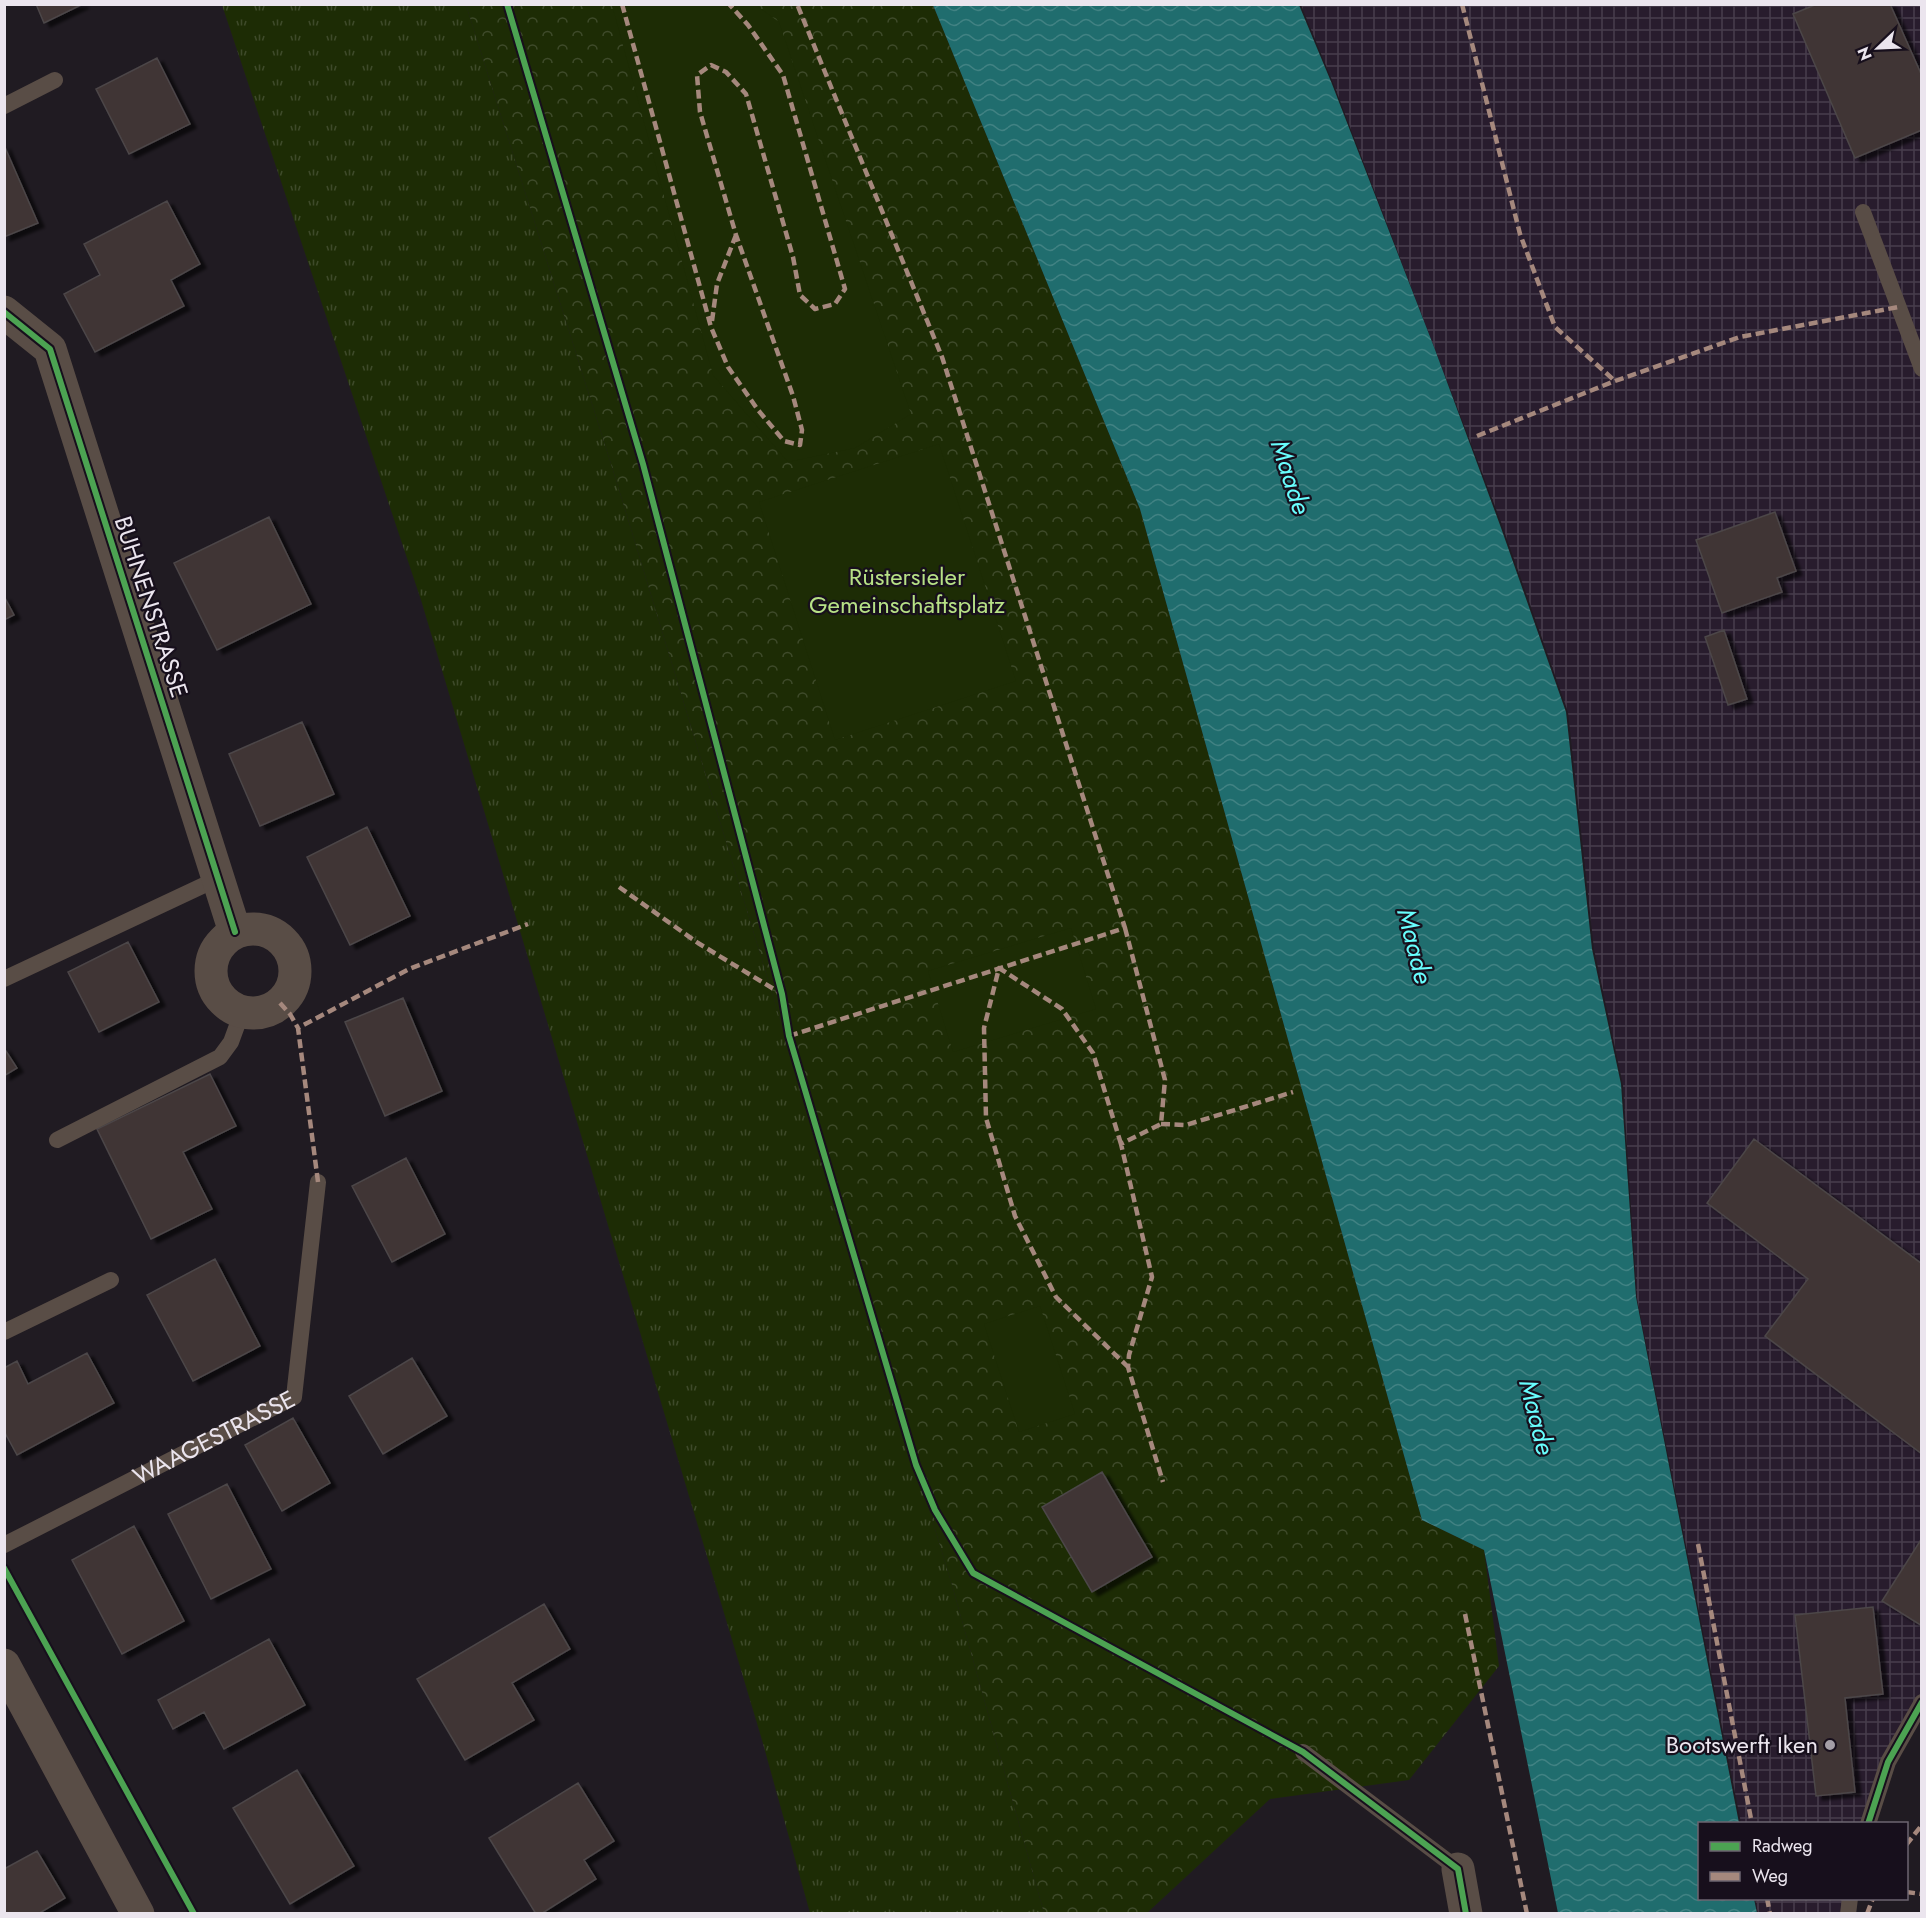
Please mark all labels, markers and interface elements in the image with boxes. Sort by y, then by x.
north arrow [1848,18,1908,78]
text: N [1852,43,1878,64]
water label: Maade [1261,435,1321,519]
street label: BUHNENSTRASSE [106,512,197,702]
park label: Rüstersieler Gemeinschaftsplatz [809,559,1005,622]
water label: Maade [1387,904,1443,988]
water label: Maade [1509,1375,1565,1459]
street label: WAAGESTRASSE [127,1381,301,1493]
place label: Bootswerft Iken [1666,1727,1818,1762]
marker: Bootswerft Iken [1823,1738,1837,1752]
legend [1698,1822,1908,1900]
text: Radweg [1752,1833,1813,1859]
text: Weg [1752,1863,1788,1889]

